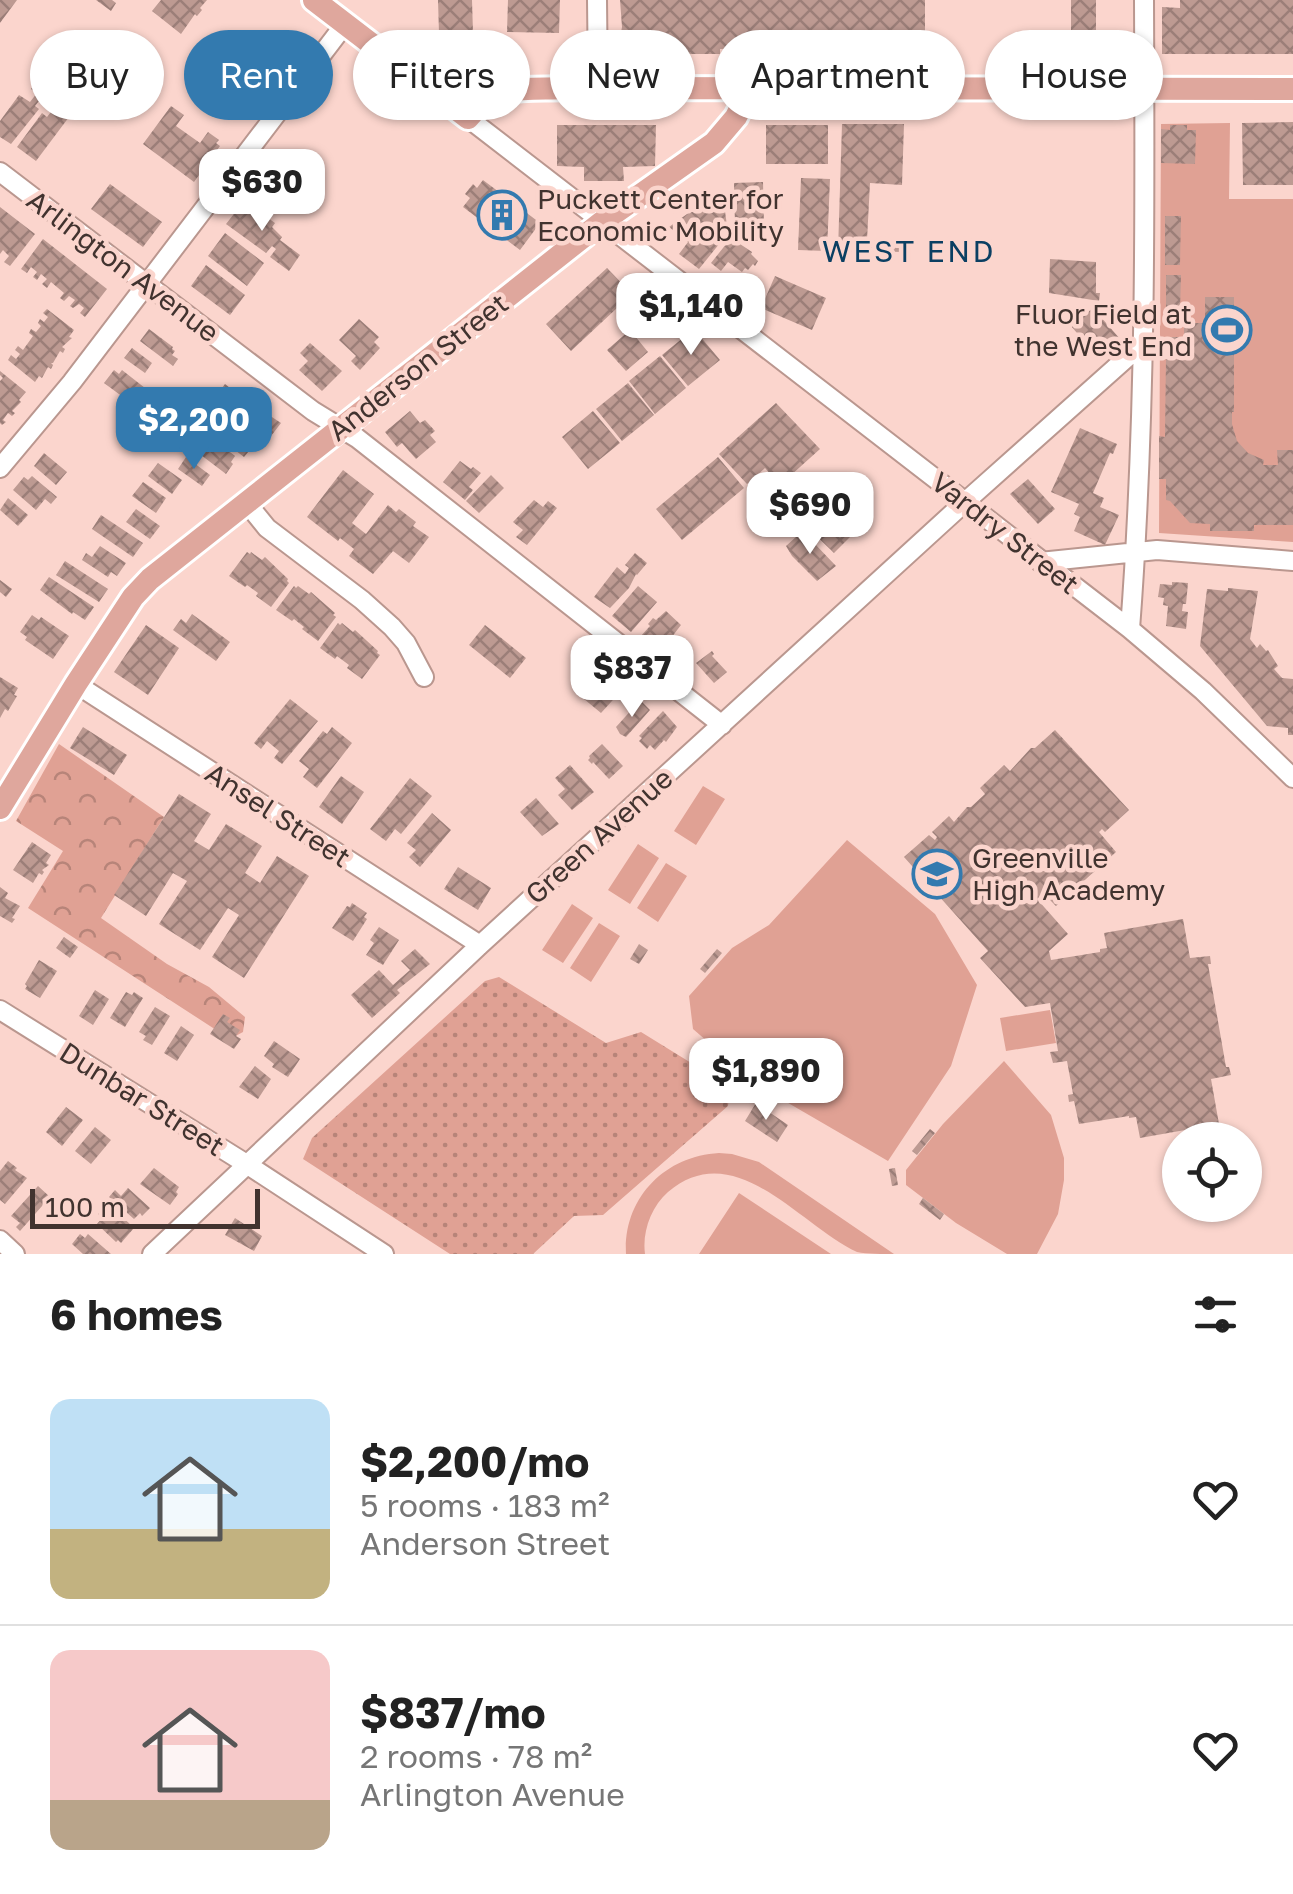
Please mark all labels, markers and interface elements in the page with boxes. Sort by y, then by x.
chip: Buy [30,30,164,120]
chip: Rent [184,30,333,120]
chip: Filters [353,30,530,120]
chip: New [550,30,695,120]
chip: Apartment [715,30,965,120]
chip: House [985,30,1163,120]
pin: $630 [203,149,321,234]
text: $630 [221,162,303,200]
place label: Puckett Center for Economic Mobility [537,182,784,247]
street label: Arlington Avenue [21,183,226,348]
building icon: Puckett Center for Economic Mobility [476,189,528,241]
district label: WEST END [822,233,996,269]
pin: $1,140 [610,273,772,358]
street label: Anderson Street [321,286,514,447]
text: $1,140 [638,286,744,324]
place label: Fluor Field at the West End [1014,297,1192,362]
sports icon: Fluor Field at the West End [1201,304,1253,356]
pin: $2,200 [113,387,275,472]
text: $2,200 [138,400,250,438]
street label: Vardry Street [925,465,1086,600]
pin: $690 [751,472,869,557]
text: $690 [769,485,851,523]
pin: $837 [573,635,691,720]
text: $837 [593,648,671,686]
street label: Ansel Street [200,756,357,874]
street label: Green Avenue [519,761,679,910]
place label: Greenville High Academy [972,841,1165,906]
school or university icon: Greenville High Academy [911,848,963,900]
street label: Dunbar Street [54,1035,231,1162]
pin: $1,890 [685,1038,847,1123]
text: $1,890 [711,1051,821,1089]
map controls [1162,1122,1262,1222]
button: locate [1162,1122,1262,1222]
scale bar [30,1184,260,1228]
text: 100 m [45,1190,125,1223]
icon: filters [1188,1287,1243,1342]
text: 6 homes [50,1289,223,1339]
text: $2,200/mo [360,1436,590,1486]
icon: home [130,1439,250,1559]
icon: heart [1188,1472,1243,1527]
text: 5 rooms · 183 m² [360,1486,610,1524]
text: Anderson Street [360,1524,610,1562]
text: $837/mo [360,1687,546,1737]
icon: home [130,1690,250,1810]
icon: heart [1188,1723,1243,1778]
text: 2 rooms · 78 m² [360,1737,592,1775]
text: Arlington Avenue [360,1775,625,1813]

